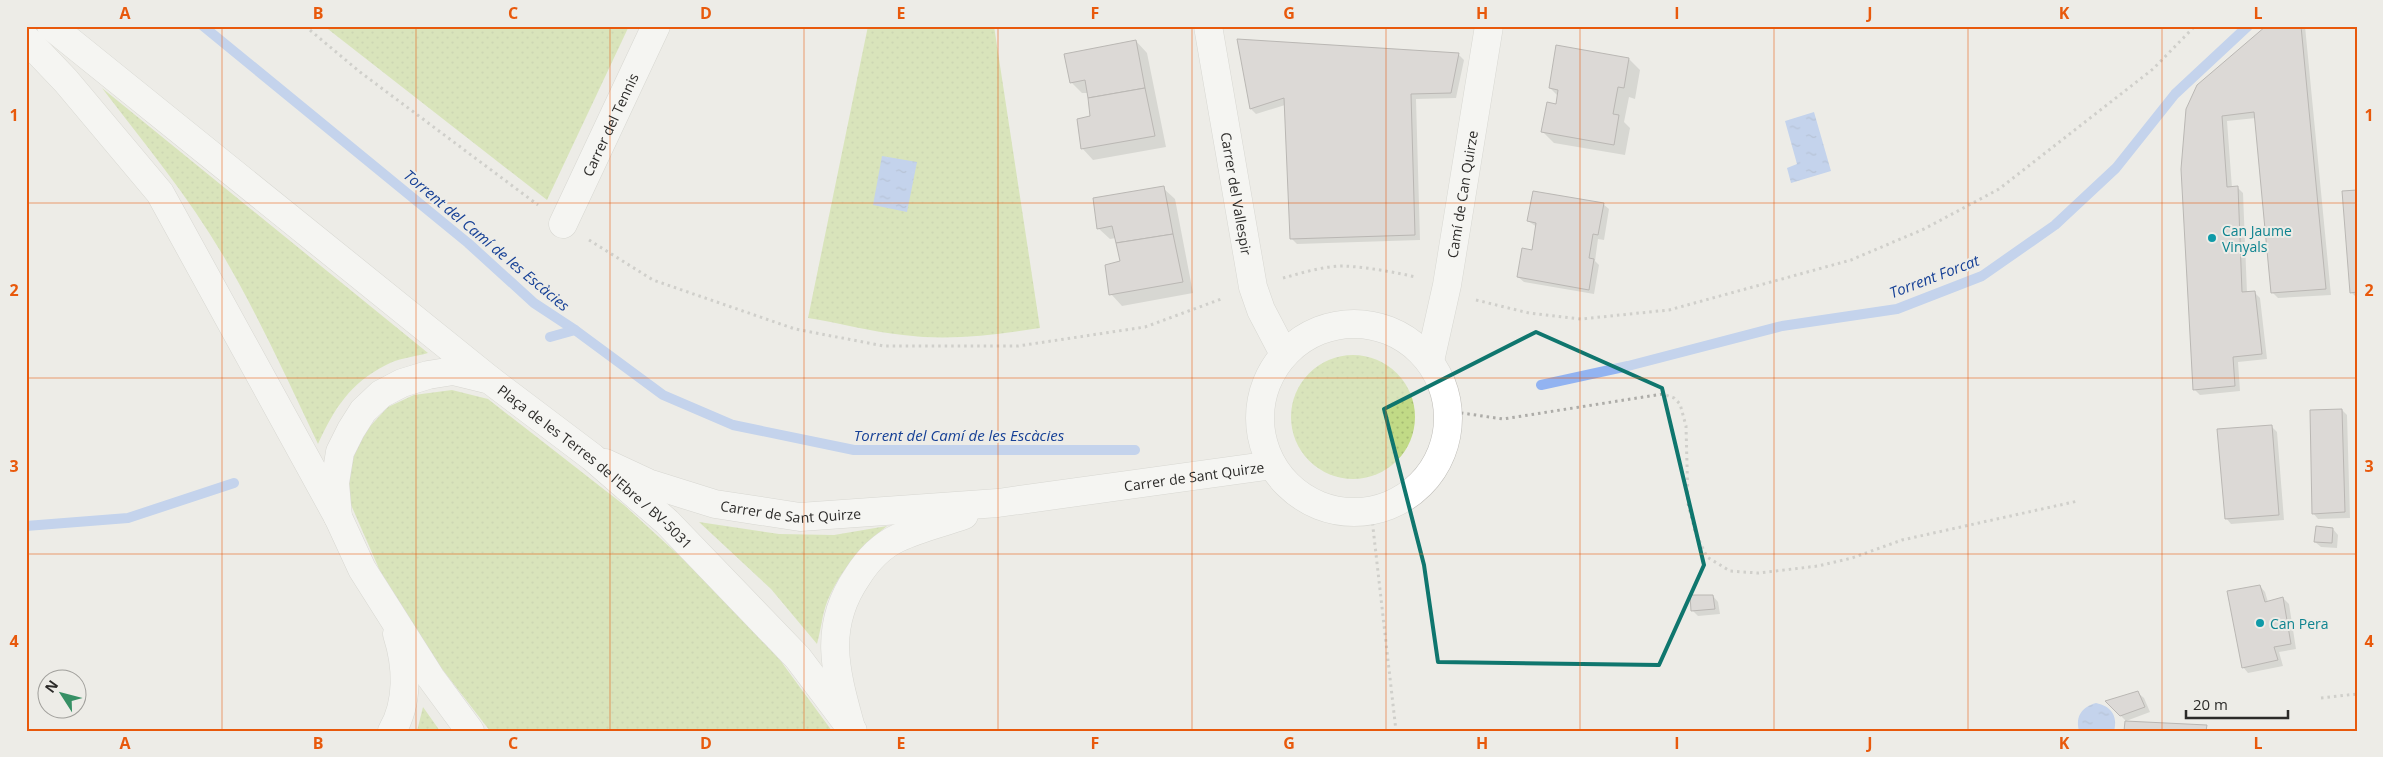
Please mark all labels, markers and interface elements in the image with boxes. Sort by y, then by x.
text: A [119,2,131,24]
text: B [313,2,323,24]
text: C [508,2,518,24]
text: D [700,2,712,24]
text: E [897,2,906,24]
text: F [1091,2,1099,24]
text: G [1283,2,1295,24]
text: H [1476,2,1488,24]
text: I [1674,2,1680,24]
text: J [1865,2,1873,24]
text: K [2059,2,2070,24]
text: L [2253,2,2263,24]
street label: Carrer del Tennis [577,69,642,179]
text: 1 [9,104,19,126]
text: 1 [2364,104,2374,126]
street label: Camí de Can Quirze [1442,129,1481,259]
street label: Carrer del Vallespir [1217,131,1257,257]
water label: Torrent del Camí de les Escàcies [400,165,574,316]
place label: Can Jaume Vinyals [2222,221,2292,256]
marker: Can Jaume Vinyals [2206,232,2218,244]
water label: Torrent Forcat [1886,249,1983,302]
text: 2 [9,279,19,301]
text: 2 [2364,279,2374,301]
street label: Plaça de les Terres de l'Ebre / BV-5031 [494,380,697,553]
water label: Torrent del Camí de les Escàcies [854,425,1065,445]
text: 3 [9,455,19,477]
text: 3 [2364,455,2374,477]
street label: Carrer de Sant Quirze [1123,457,1265,495]
street label: Carrer de Sant Quirze [719,495,862,526]
place label: Can Pera [2270,614,2329,633]
marker: Can Pera [2254,617,2266,629]
text: 4 [9,630,19,652]
text: 4 [2364,630,2374,652]
north arrow [38,670,88,720]
text: N [40,676,62,696]
scale bar [2186,687,2288,719]
text: 20 m [2193,694,2228,714]
text: A [119,732,131,754]
text: B [313,732,323,754]
text: C [508,732,518,754]
text: D [700,732,712,754]
text: E [897,732,906,754]
text: F [1091,732,1099,754]
text: G [1283,732,1295,754]
text: H [1476,732,1488,754]
text: I [1674,732,1680,754]
text: J [1865,732,1873,754]
text: K [2059,732,2070,754]
text: L [2253,732,2263,754]

